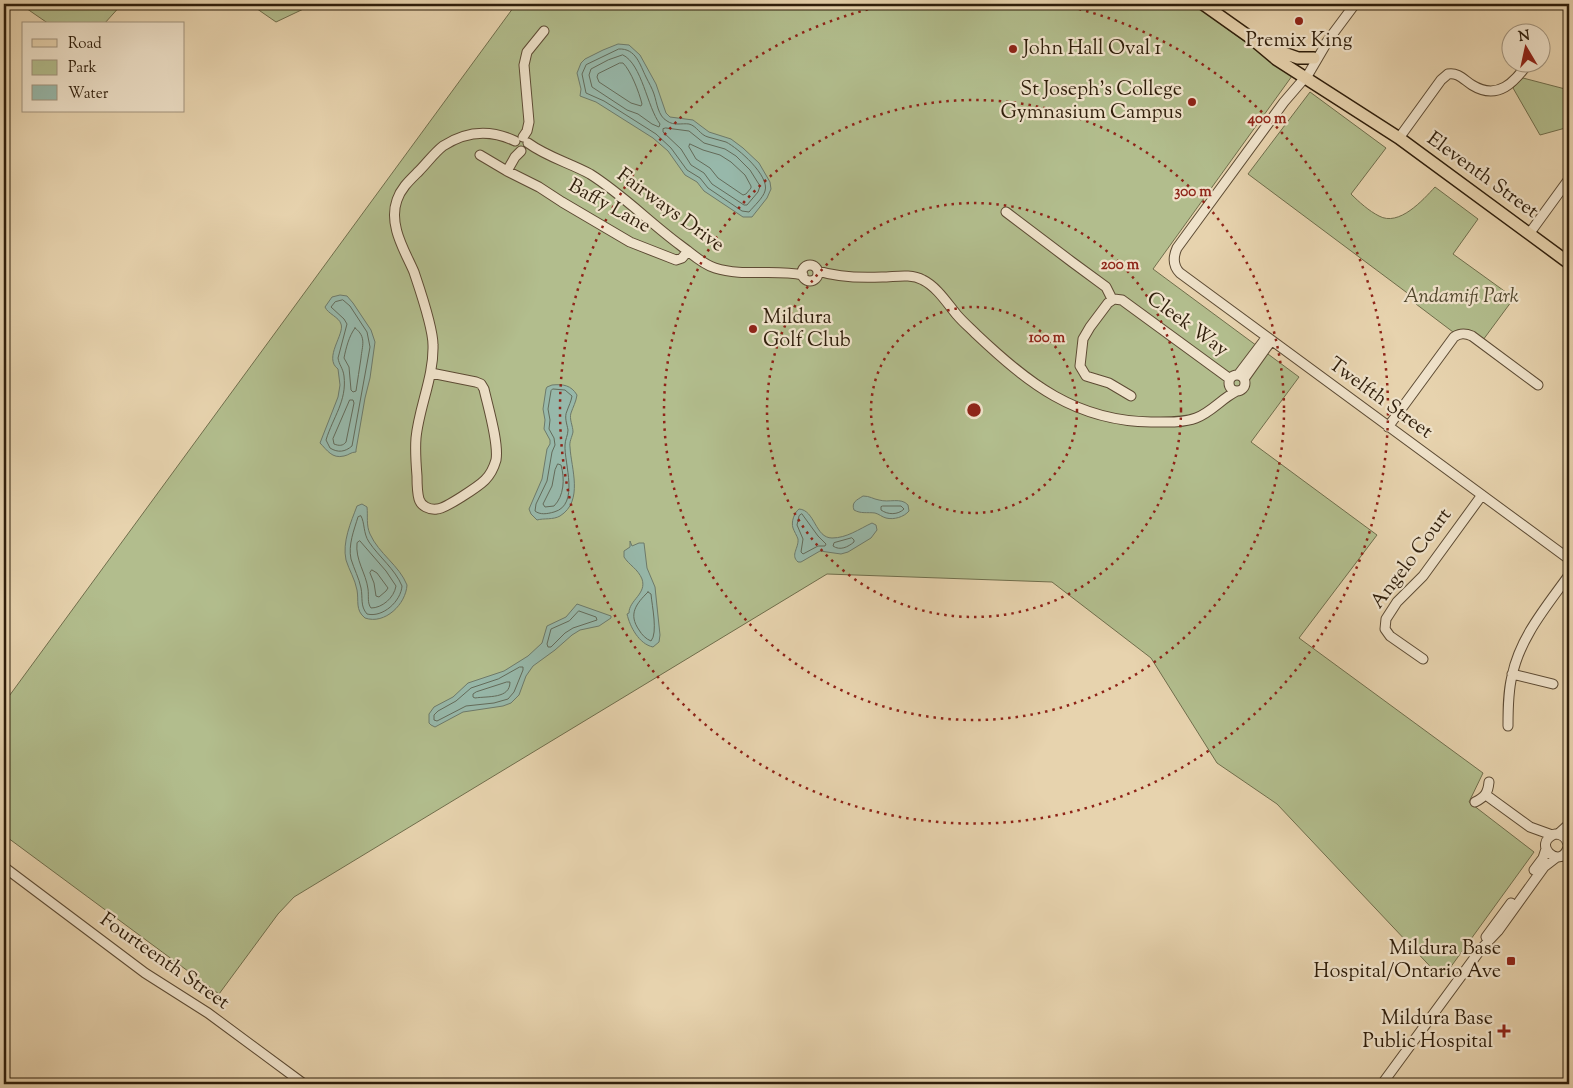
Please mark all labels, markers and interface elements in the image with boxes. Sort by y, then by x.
marker: Premix King [1293,15,1305,27]
legend [22,22,185,112]
north arrow [1500,22,1550,72]
text: N [1517,26,1531,48]
place label: Premix King [1246,27,1353,56]
text: Road [68,34,102,55]
place label: John Hall Oval 1 [1022,35,1161,64]
marker: John Hall Oval 1 [1007,43,1019,55]
text: Park [68,58,97,79]
place label: St Joseph's College Gymnasium Campus [1000,76,1182,128]
text: Water [68,84,109,105]
marker: St Joseph's College Gymnasium Campus [1186,96,1198,108]
text: 400 m [1247,109,1287,130]
street label: Eleventh Street [1420,126,1544,227]
street label: Fairways Drive [610,162,730,260]
street label: Baffy Lane [562,172,656,242]
text: 300 m [1174,182,1212,203]
text: 200 m [1101,255,1140,276]
park label: Andamifi Park [1403,283,1519,312]
street label: Cleek Way [1140,285,1234,365]
place label: Mildura Golf Club [763,304,851,356]
marker: Mildura Golf Club [747,323,759,335]
text: 100 m [1029,328,1066,349]
street label: Twelfth Street [1322,351,1438,447]
centre of rings [965,401,983,419]
street label: Angelo Court [1364,502,1460,616]
street label: Fourteenth Street [93,906,235,1018]
place label: Mildura Base Hospital/Ontario Ave [1314,935,1501,987]
marker: Mildura Base Hospital/Ontario Ave [1505,955,1517,967]
place label: Mildura Base Public Hospital [1362,1005,1493,1057]
marker: Mildura Base Public Hospital [1497,1024,1511,1038]

